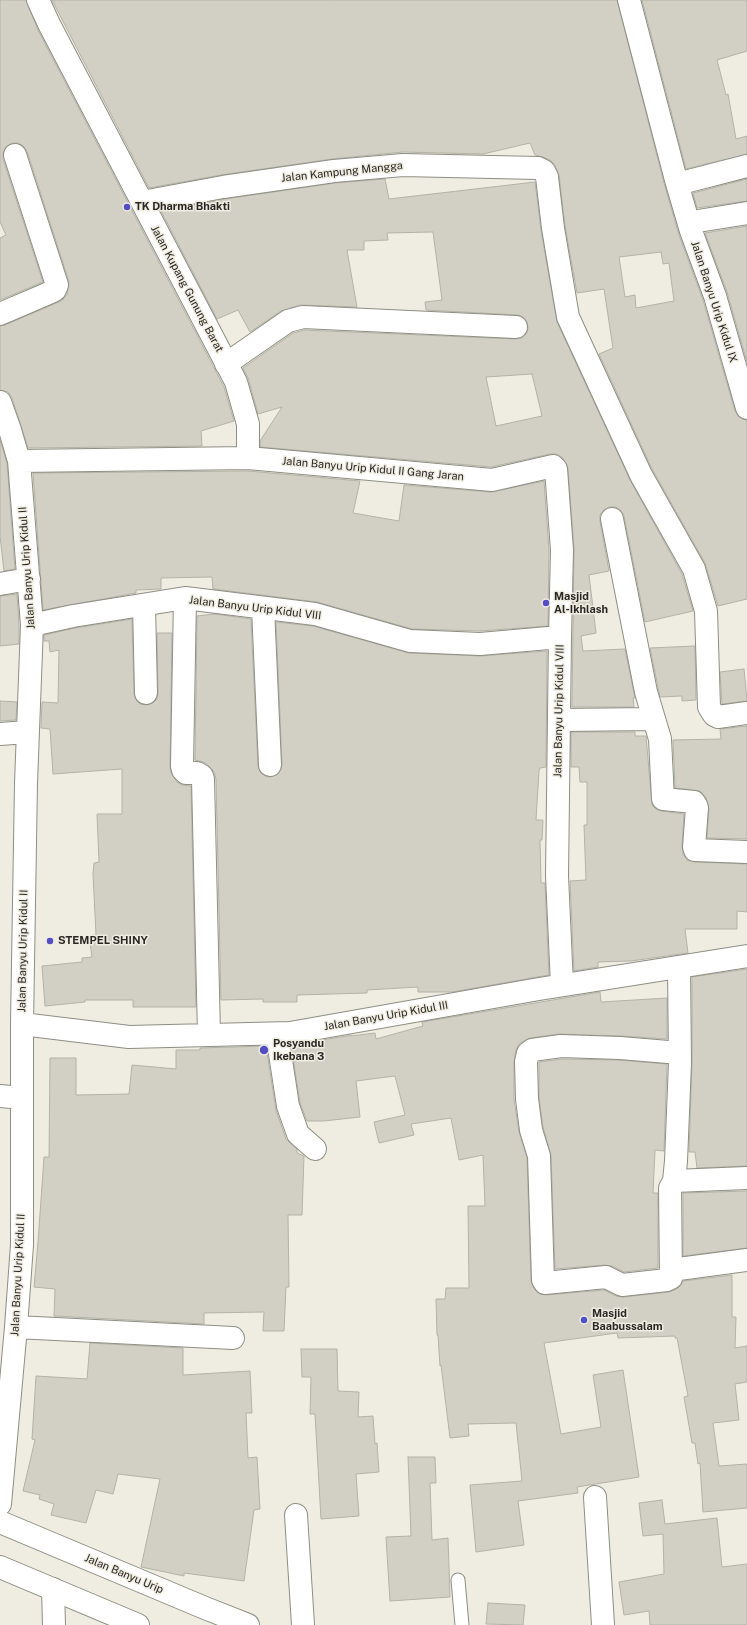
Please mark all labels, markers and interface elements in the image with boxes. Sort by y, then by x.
street label: Jalan Kampung Mangga [281,159,403,185]
place label: TK Dharma Bhakti [135,200,230,214]
marker: TK Dharma Bhakti [122,202,132,212]
street label: Jalan Kupang Gunung Barat [148,223,226,355]
street label: Jalan Banyu Urip Kidul IX [688,239,740,365]
street label: Jalan Banyu Urip Kidul II Gang Jaran [282,454,464,484]
street label: Jalan Banyu Urip Kidul II [16,506,38,630]
place label: Masjid Al-Ikhlash [554,590,608,616]
street label: Jalan Banyu Urip Kidul VIII [188,593,322,623]
marker: Masjid Al-Ikhlash [541,598,551,608]
street label: Jalan Banyu Urip Kidul VIII [551,644,567,778]
street label: Jalan Banyu Urip Kidul II [15,889,31,1013]
place label: STEMPEL SHINY [58,934,148,948]
marker: STEMPEL SHINY [45,936,55,946]
street label: Jalan Banyu Urip Kidul III [323,999,449,1033]
place label: Posyandu Ikebana 3 [273,1037,324,1063]
marker: Posyandu Ikebana 3 [258,1044,270,1056]
street label: Jalan Banyu Urip Kidul II [8,1213,28,1337]
place label: Masjid Baabussalam [592,1307,663,1333]
marker: Masjid Baabussalam [579,1315,589,1325]
street label: Jalan Banyu Urip [82,1551,166,1597]

